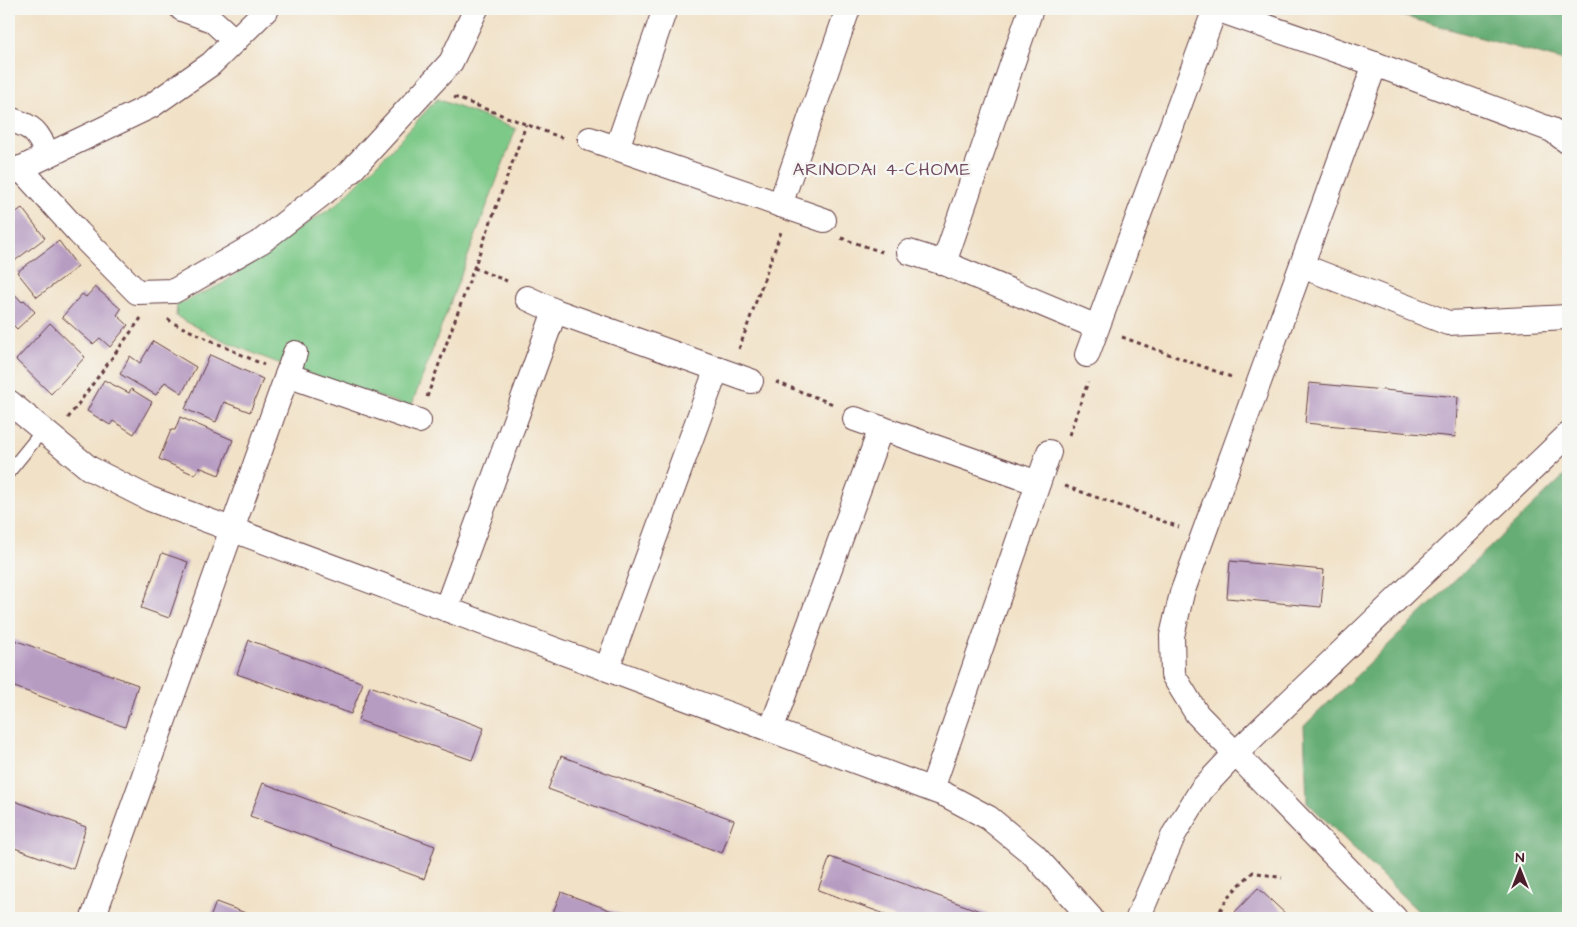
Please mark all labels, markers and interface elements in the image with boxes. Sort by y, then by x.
district label: ARINODAI 4-CHOME [793,157,971,182]
north arrow [1494,844,1544,894]
text: N [1516,848,1525,868]

